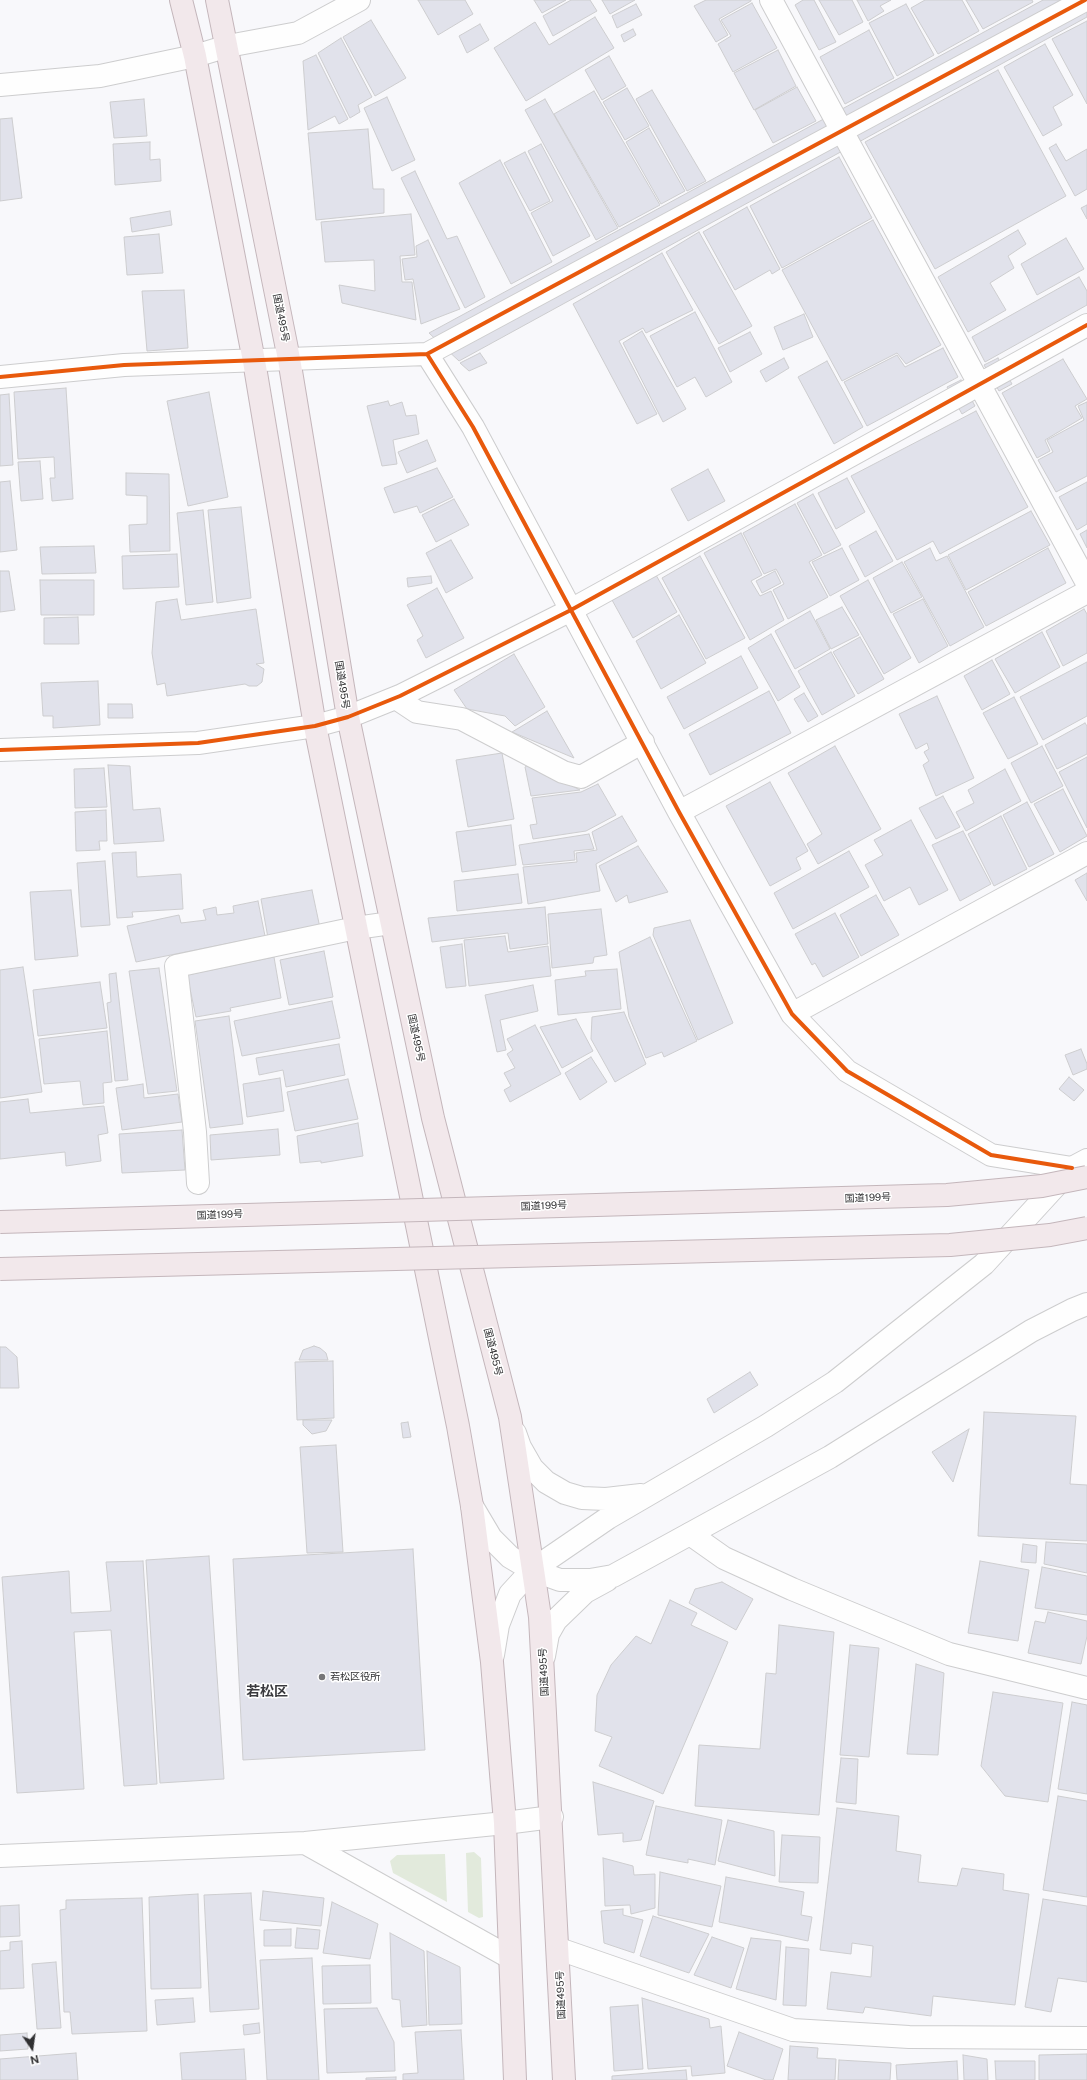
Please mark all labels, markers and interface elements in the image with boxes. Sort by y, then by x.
street label: 国道495号 [270,293,292,343]
street label: 国道495号 [332,660,352,710]
street label: 国道495号 [405,1013,427,1063]
street label: 国道199号 [845,1191,891,1205]
street label: 国道199号 [521,1199,567,1213]
street label: 国道199号 [197,1208,243,1222]
street label: 国道495号 [481,1327,505,1377]
street label: 国道495号 [537,1647,551,1697]
place label: 若松区役所 [330,1671,380,1683]
marker: 若松区役所 [317,1672,327,1682]
district label: 若松区 [246,1684,288,1700]
street label: 国道495号 [554,1970,568,2020]
north arrow [12,2028,52,2068]
text: N [29,2053,40,2067]

